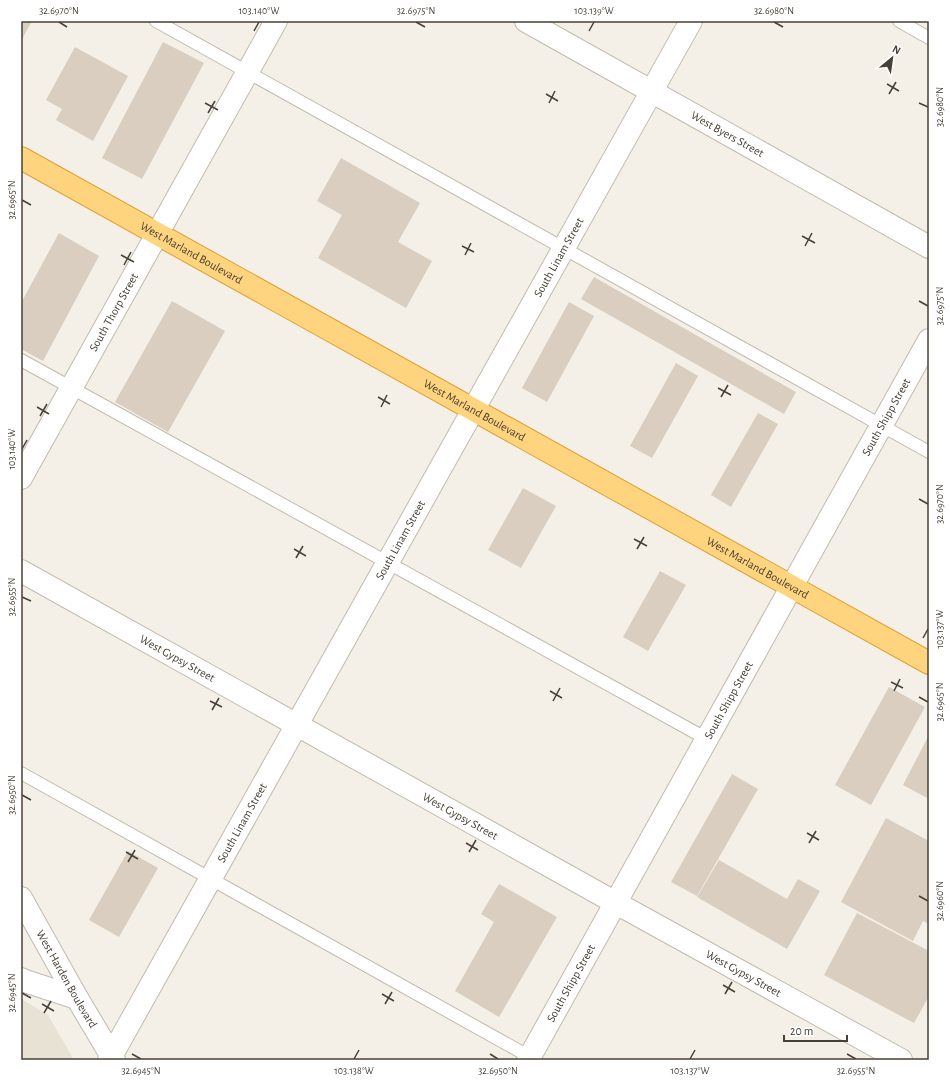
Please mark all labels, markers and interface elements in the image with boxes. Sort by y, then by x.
text: 32.6970°N [39,6,79,16]
text: 103.140°W [239,6,279,16]
text: 32.6975°N [397,6,435,16]
text: 103.139°W [574,6,614,16]
text: 32.6980°N [754,6,794,16]
north arrow [872,38,912,78]
text: N [891,43,903,56]
text: 32.6980°N [935,87,945,127]
street label: West Byers Street [689,109,766,159]
text: 32.6965°N [7,181,17,220]
street label: South Linam Street [532,215,586,299]
street label: West Marland Boulevard [138,220,245,286]
street label: South Thorp Street [87,271,140,353]
text: 32.6975°N [935,287,945,325]
street label: South Shipp Street [860,376,913,458]
street label: West Marland Boulevard [421,377,528,443]
text: 103.140°W [7,429,17,469]
text: 32.6970°N [935,484,945,524]
street label: South Linam Street [373,498,427,582]
street label: West Marland Boulevard [705,535,811,601]
text: 32.6955°N [7,578,17,616]
text: 103.137°W [935,610,945,648]
street label: West Gypsy Street [138,632,217,684]
street label: South Shipp Street [702,659,755,741]
text: 32.6965°N [935,683,945,722]
text: 32.6950°N [7,775,17,815]
street label: South Linam Street [215,781,269,864]
street label: West Gypsy Street [421,790,500,842]
text: 32.6960°N [935,881,945,921]
street label: West Harden Boulevard [34,928,99,1030]
street label: South Shipp Street [544,942,597,1024]
street label: West Gypsy Street [704,948,783,999]
text: 32.6945°N [7,973,17,1013]
scale bar [784,1017,847,1043]
text: 20 m [790,1025,813,1037]
text: 32.6945°N [121,1066,161,1076]
text: 103.138°W [334,1066,374,1076]
text: 32.6950°N [478,1066,518,1076]
text: 103.137°W [671,1066,709,1076]
text: 32.6955°N [837,1066,875,1076]

